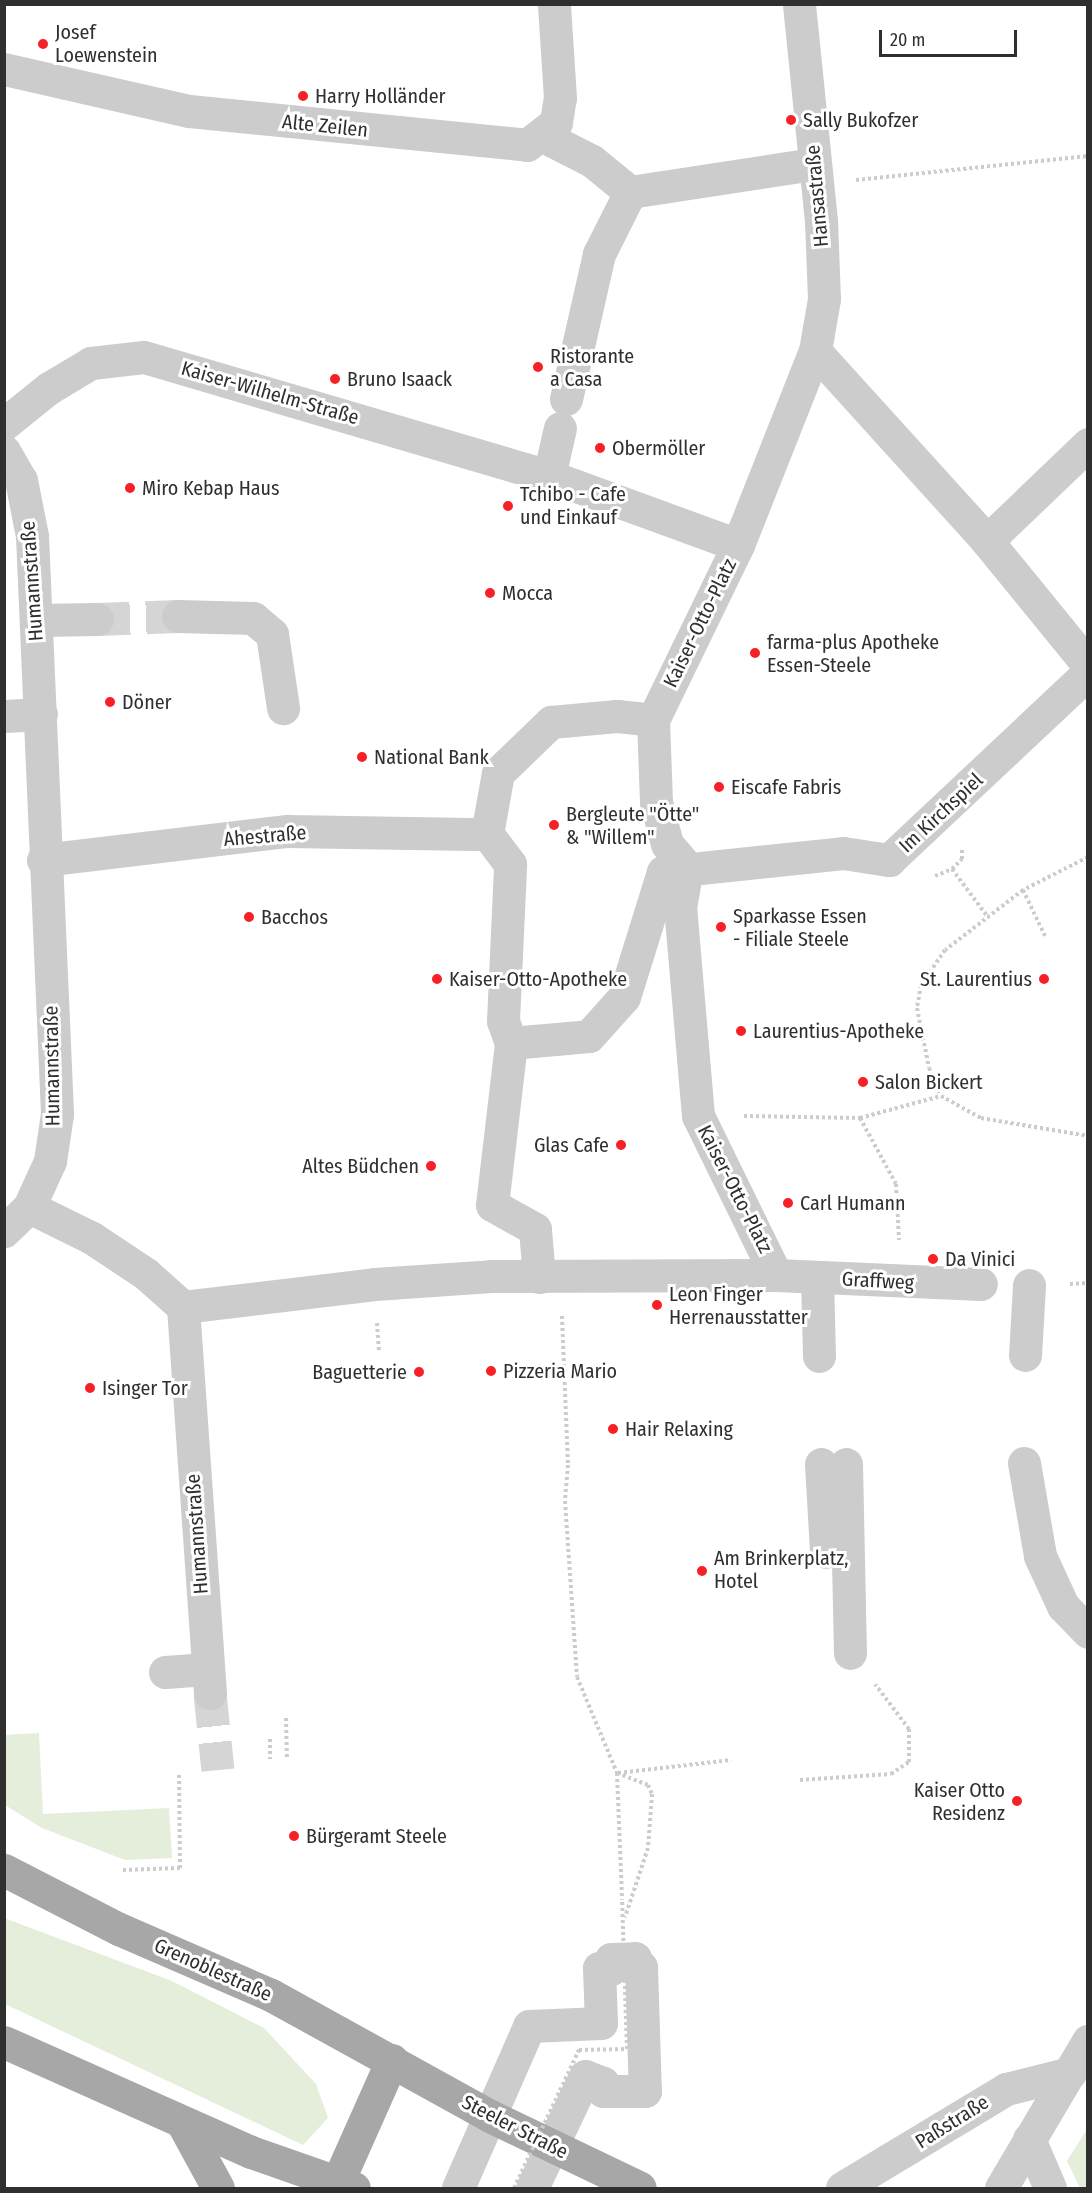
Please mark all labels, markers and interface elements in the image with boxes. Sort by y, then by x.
scale bar [882,18,1020,56]
place label: Josef Loewenstein [55,20,158,67]
text: 20 m [890,29,925,51]
marker: Josef Loewenstein [36,37,50,51]
place label: Harry Holländer [315,84,446,108]
marker: Harry Holländer [296,89,310,103]
place label: Sally Bukofzer [803,108,918,132]
street label: Alte Zeilen [281,110,369,142]
marker: Sally Bukofzer [784,113,798,127]
street label: Hansastraße [801,144,833,248]
place label: Ristorante a Casa [550,344,634,391]
street label: Kaiser-Wilhelm-Straße [178,356,362,430]
marker: Ristorante a Casa [531,360,545,374]
place label: Bruno Isaack [347,367,452,391]
marker: Bruno Isaack [328,372,342,386]
place label: Obermöller [612,436,705,460]
marker: Obermöller [593,441,607,455]
place label: Miro Kebap Haus [142,476,280,500]
marker: Miro Kebap Haus [123,481,137,495]
place label: Tchibo - Cafe und Einkauf [520,482,626,529]
marker: Tchibo - Cafe und Einkauf [501,499,515,513]
street label: Humannstraße [16,520,48,642]
street label: Kaiser-Otto-Platz [658,555,742,691]
place label: Mocca [502,581,553,605]
marker: Mocca [483,586,497,600]
place label: farma-plus Apotheke Essen-Steele [767,630,939,677]
marker: farma-plus Apotheke Essen-Steele [748,646,762,660]
place label: Döner [122,690,172,714]
marker: Döner [103,695,117,709]
place label: National Bank [374,745,489,769]
marker: National Bank [355,750,369,764]
street label: Im Kirchspiel [894,768,988,858]
place label: Eiscafe Fabris [731,775,841,799]
marker: Eiscafe Fabris [712,780,726,794]
place label: Bergleute "Ötte" & "Willem" [566,802,699,849]
marker: Bergleute "Ötte" & "Willem" [547,818,561,832]
street label: Ahestraße [223,820,307,852]
place label: Sparkasse Essen - Filiale Steele [733,904,867,951]
place label: Bacchos [261,905,328,929]
marker: Bacchos [242,910,256,924]
marker: Sparkasse Essen - Filiale Steele [714,920,728,934]
place label: Kaiser-Otto-Apotheke [449,967,627,991]
place label: St. Laurentius [920,967,1032,991]
marker: Kaiser-Otto-Apotheke [430,972,444,986]
marker: St. Laurentius [1037,972,1051,986]
street label: Humannstraße [39,1005,65,1127]
place label: Laurentius-Apotheke [753,1019,924,1043]
marker: Laurentius-Apotheke [734,1024,748,1038]
place label: Salon Bickert [875,1070,983,1094]
marker: Salon Bickert [856,1075,870,1089]
street label: Kaiser-Otto-Platz [692,1121,778,1257]
place label: Glas Cafe [534,1133,609,1157]
marker: Glas Cafe [614,1138,628,1152]
place label: Altes Büdchen [302,1154,419,1178]
marker: Altes Büdchen [424,1159,438,1173]
place label: Carl Humann [800,1191,906,1215]
marker: Carl Humann [781,1196,795,1210]
place label: Da Vinici [945,1247,1015,1271]
marker: Da Vinici [926,1252,940,1266]
street label: Graffweg [841,1267,915,1295]
place label: Leon Finger Herrenausstatter [669,1282,808,1329]
marker: Leon Finger Herrenausstatter [650,1298,664,1312]
place label: Pizzeria Mario [503,1359,617,1383]
place label: Baguetterie [312,1360,407,1384]
marker: Pizzeria Mario [484,1364,498,1378]
marker: Baguetterie [412,1365,426,1379]
place label: Isinger Tor [102,1376,188,1400]
marker: Isinger Tor [83,1381,97,1395]
place label: Hair Relaxing [625,1417,733,1441]
marker: Hair Relaxing [606,1422,620,1436]
street label: Humannstraße [181,1473,213,1595]
place label: Am Brinkerplatz, Hotel [714,1547,848,1594]
marker: Am Brinkerplatz, Hotel [695,1564,709,1578]
place label: Kaiser Otto Residenz [914,1778,1005,1825]
marker: Kaiser Otto Residenz [1010,1794,1024,1808]
place label: Bürgeramt Steele [306,1824,447,1848]
marker: Bürgeramt Steele [287,1829,301,1843]
street label: Grenoblestraße [150,1933,276,2007]
street label: Steeler Straße [458,2090,572,2164]
street label: Paßstraße [911,2090,993,2154]

